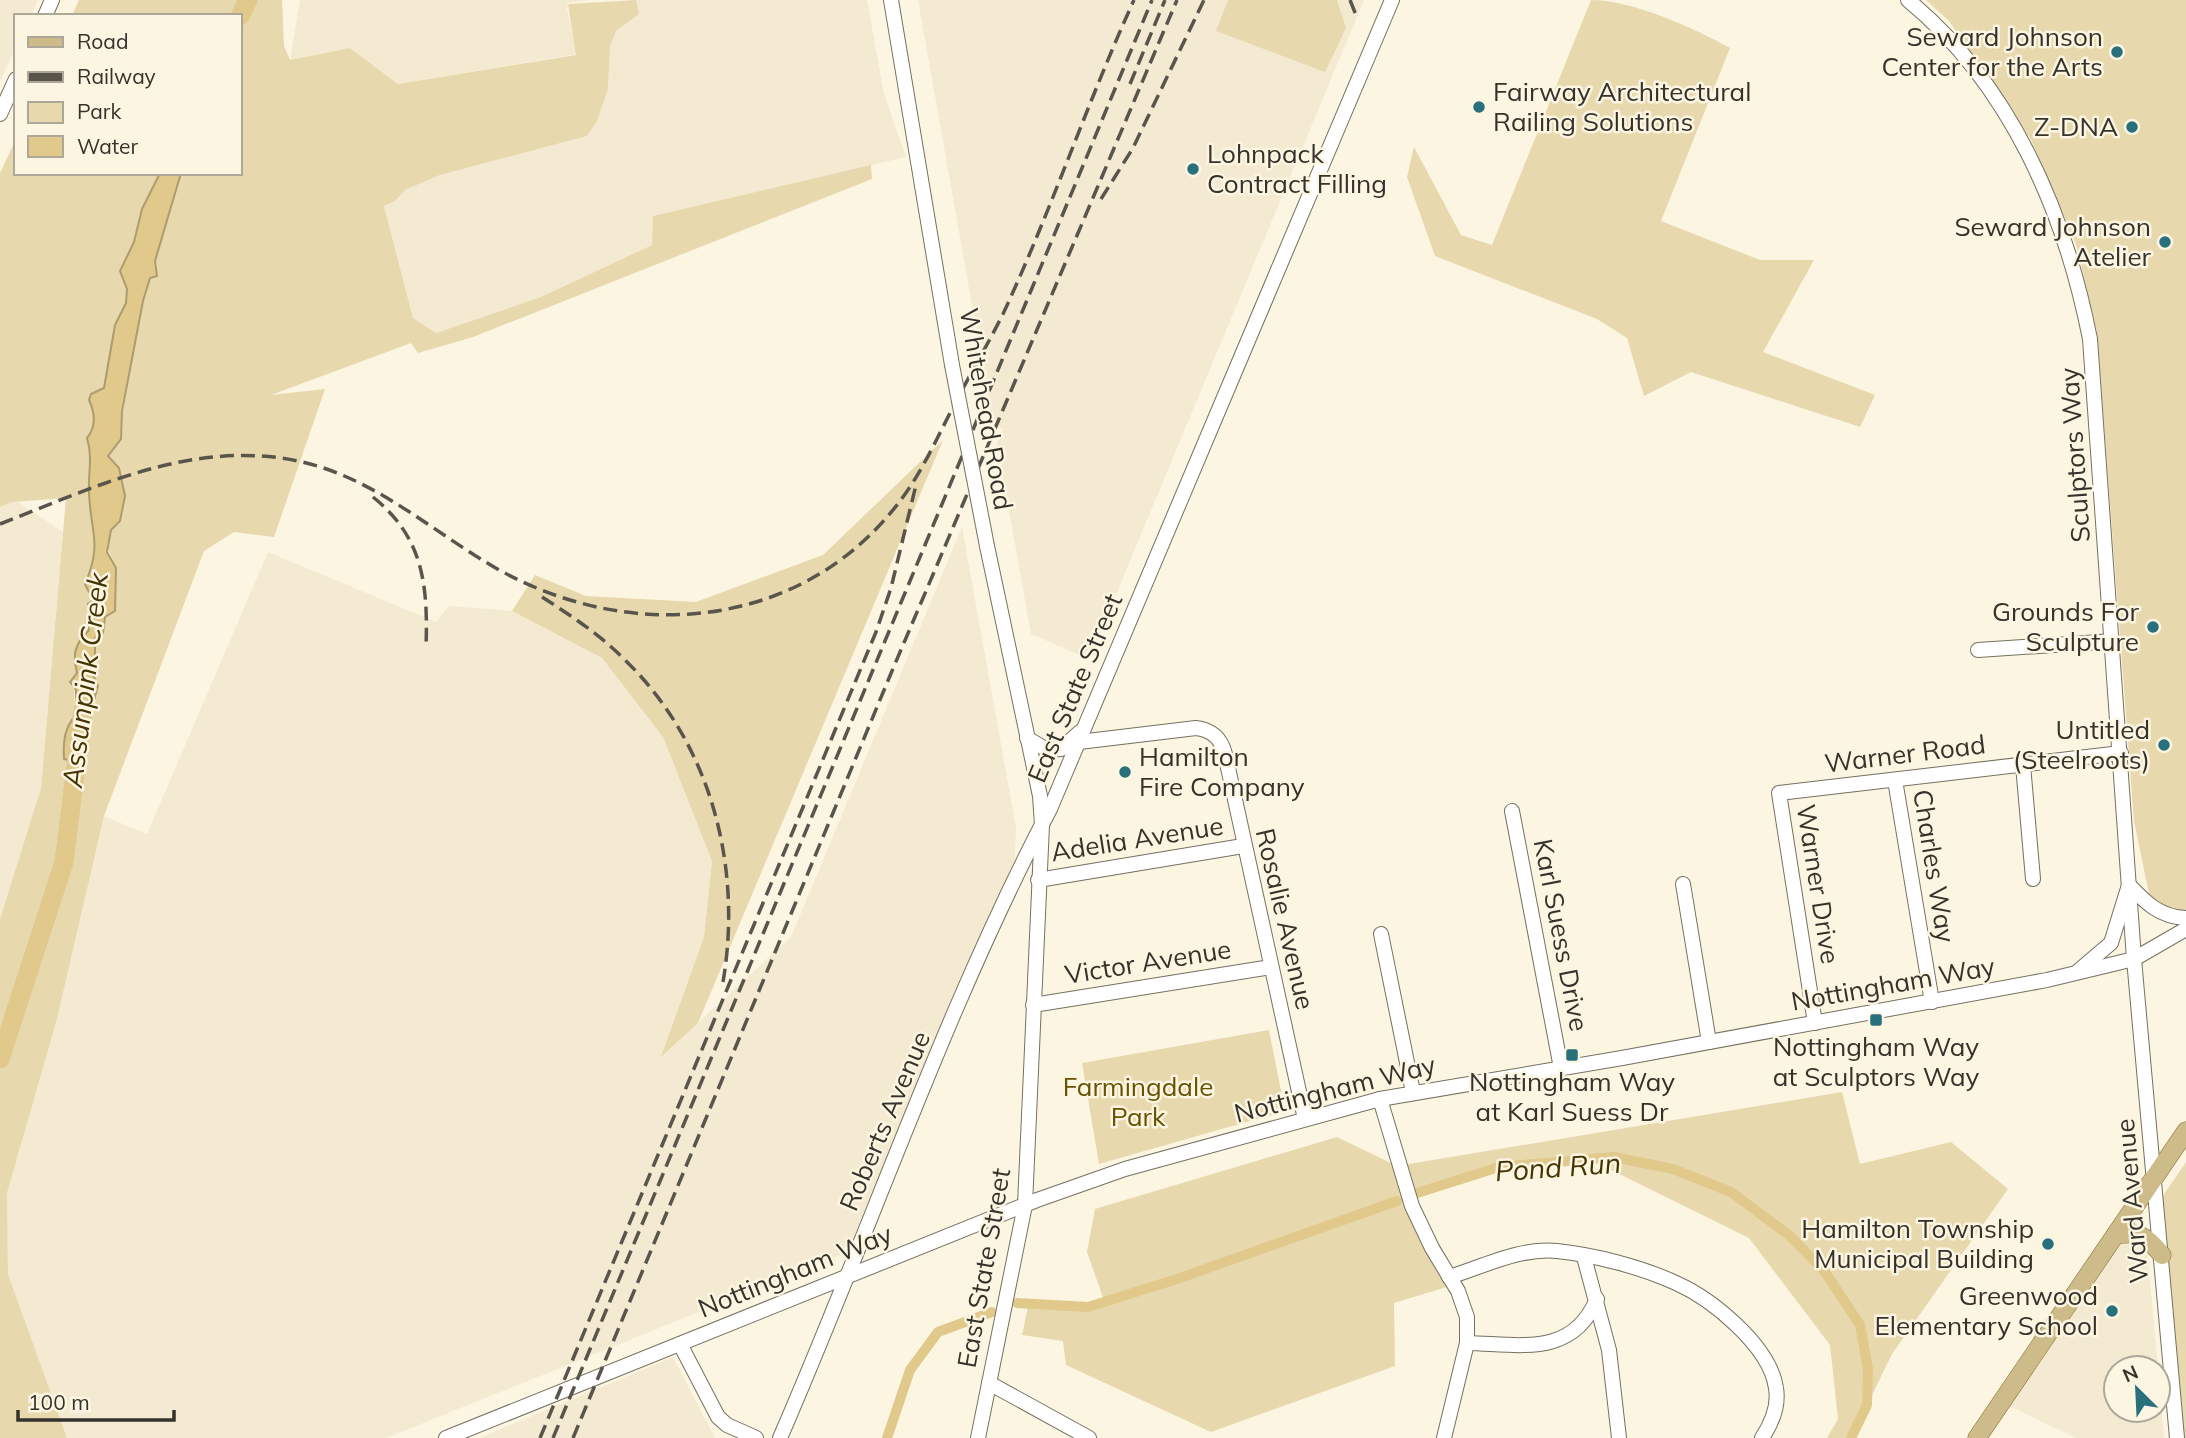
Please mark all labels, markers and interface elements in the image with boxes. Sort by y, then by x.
legend [14,14,242,175]
place label: Seward Johnson Center for the Arts [1881,20,2103,83]
text: Road [77,28,128,54]
marker: Seward Johnson Center for the Arts [2109,44,2125,60]
text: Railway [77,63,156,89]
place label: Fairway Architectural Railing Solutions [1493,75,1751,138]
text: Park [77,98,121,124]
marker: Fairway Architectural Railing Solutions [1471,99,1487,115]
place label: Z-DNA [2034,110,2118,143]
marker: Z-DNA [2124,119,2140,135]
text: Water [77,133,138,159]
place label: Lohnpack Contract Filling [1207,137,1387,200]
marker: Lohnpack Contract Filling [1185,161,1201,177]
place label: Seward Johnson Atelier [1954,210,2152,273]
marker: Seward Johnson Atelier [2157,234,2173,250]
street label: Whitehead Road [952,305,1021,513]
street label: Sculptors Way [2052,366,2097,544]
water label: Assunpink Creek [54,569,115,790]
street label: East State Street [1020,588,1129,787]
place label: Grounds For Sculpture [1992,595,2140,658]
marker: Grounds For Sculpture [2145,619,2161,635]
place label: Untitled (Steelroots) [2013,713,2150,776]
street label: Warner Road [1823,727,1987,780]
marker: Untitled (Steelroots) [2156,737,2172,753]
place label: Hamilton Fire Company [1139,740,1305,803]
marker: Hamilton Fire Company [1117,764,1133,780]
street label: Charles Way [1906,787,1963,945]
street label: Warner Drive [1790,802,1847,966]
street label: Adelia Avenue [1048,809,1225,868]
street label: Rosalie Avenue [1249,825,1322,1013]
street label: Karl Suess Drive [1527,836,1596,1034]
street label: Victor Avenue [1062,932,1233,991]
street label: Nottingham Way [1788,949,1998,1018]
marker: Nottingham Way at Sculptors Way [1868,1012,1884,1028]
street label: Roberts Avenue [832,1026,937,1216]
place label: Nottingham Way at Sculptors Way [1773,1030,1980,1093]
marker: Nottingham Way at Karl Suess Dr [1564,1047,1580,1063]
street label: Nottingham Way [1231,1048,1439,1129]
place label: Nottingham Way at Karl Suess Dr [1469,1065,1675,1128]
park label: Farmingdale Park [1063,1070,1213,1133]
street label: Ward Avenue [2108,1117,2155,1285]
water label: Pond Run [1494,1145,1622,1188]
street label: East State Street [950,1166,1017,1370]
place label: Hamilton Township Municipal Building [1801,1212,2034,1275]
street label: Nottingham Way [693,1217,897,1324]
marker: Hamilton Township Municipal Building [2040,1236,2056,1252]
place label: Greenwood Elementary School [1874,1279,2098,1342]
marker: Greenwood Elementary School [2104,1303,2120,1319]
north arrow [2102,1354,2172,1424]
text: N [2119,1360,2142,1387]
scale bar [18,1378,173,1422]
text: 100 m [28,1389,90,1415]

